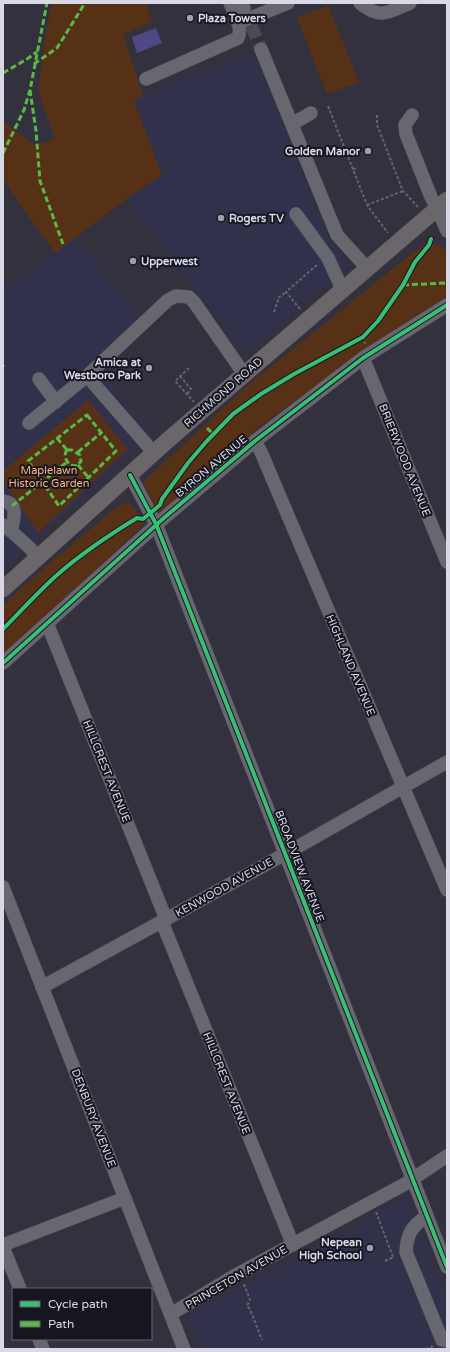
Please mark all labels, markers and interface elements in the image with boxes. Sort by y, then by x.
place label: Plaza Towers [198,12,266,25]
marker: Plaza Towers [185,13,195,23]
place label: Golden Manor [285,145,361,158]
marker: Golden Manor [363,146,373,156]
place label: Rogers TV [229,212,284,226]
marker: Rogers TV [216,213,226,223]
place label: Upperwest [141,255,199,269]
marker: Upperwest [128,256,138,266]
street label: RICHMOND ROAD [182,355,265,430]
place label: Amica at Westboro Park [64,356,142,382]
marker: Amica at Westboro Park [144,363,154,373]
street label: BRIERWOOD AVENUE [376,402,433,518]
street label: BYRON AVENUE [173,433,250,500]
park label: Maplelawn Historic Garden [8,464,90,490]
street label: HIGHLAND AVENUE [323,613,378,718]
street label: HILLCREST AVENUE [80,718,133,824]
street label: BROADVIEW AVENUE [272,808,327,924]
street label: KENWOOD AVENUE [173,855,275,920]
street label: HILLCREST AVENUE [200,1030,253,1136]
street label: DENBURY AVENUE [69,1067,118,1169]
place label: Nepean High School [299,1236,362,1263]
street label: PRINCETON AVENUE [183,1243,290,1312]
marker: Nepean High School [365,1243,375,1253]
legend [12,1288,152,1340]
text: Cycle path [48,1297,107,1311]
text: Path [48,1317,74,1331]

